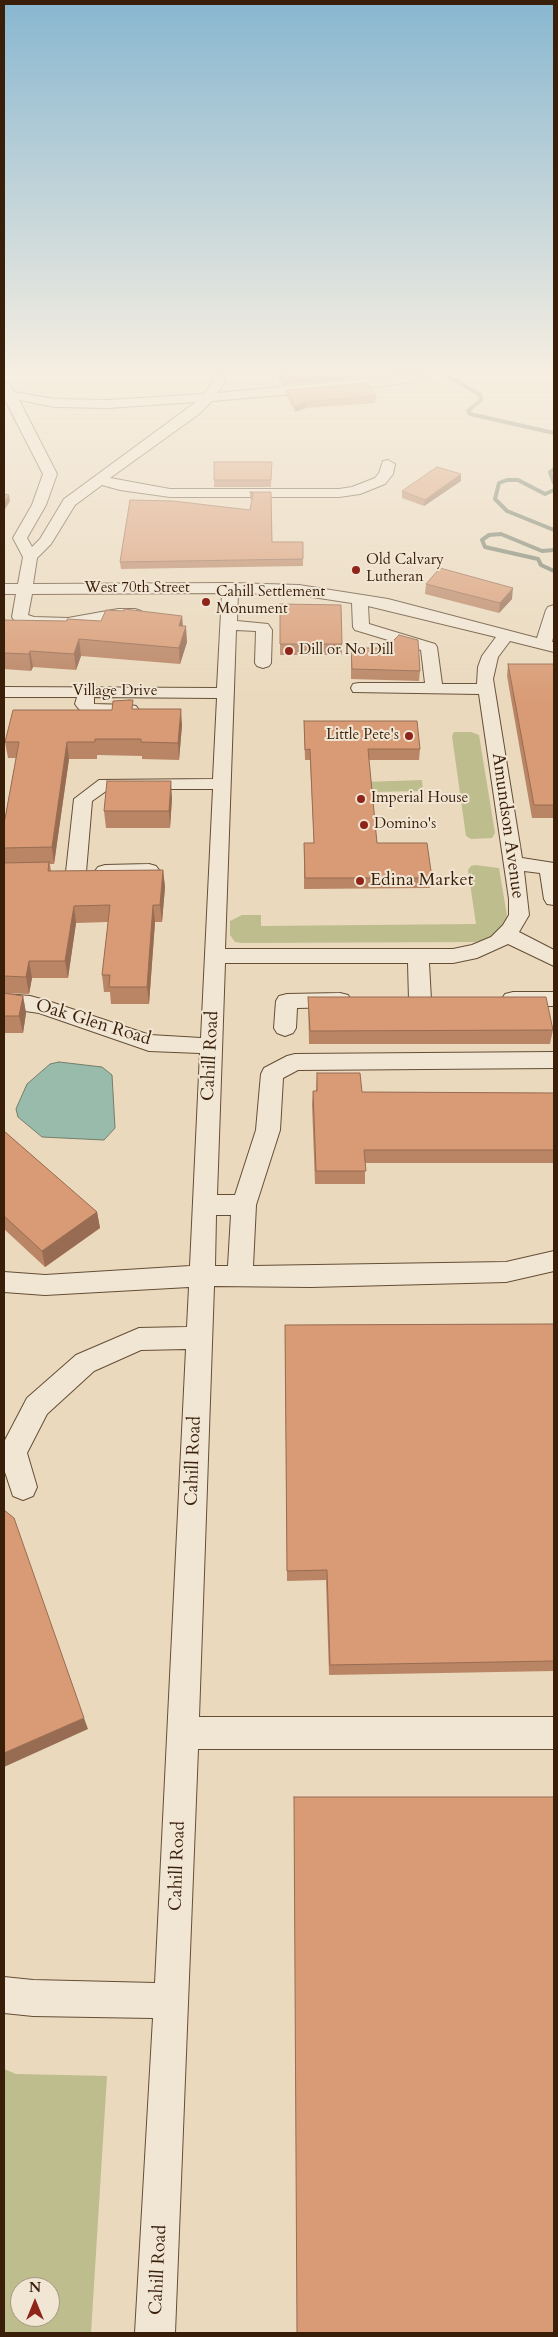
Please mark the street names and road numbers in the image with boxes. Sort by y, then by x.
street label: West 70th Street [84,580,190,598]
street label: Village Drive [73,683,157,701]
street label: Amundson Avenue [486,752,528,900]
street label: Oak Glen Road [33,995,153,1051]
street label: Cahill Road [198,1010,224,1102]
street label: Cahill Road [182,1416,206,1506]
street label: Cahill Road [166,1821,190,1911]
street label: Cahill Road [146,2224,172,2316]

